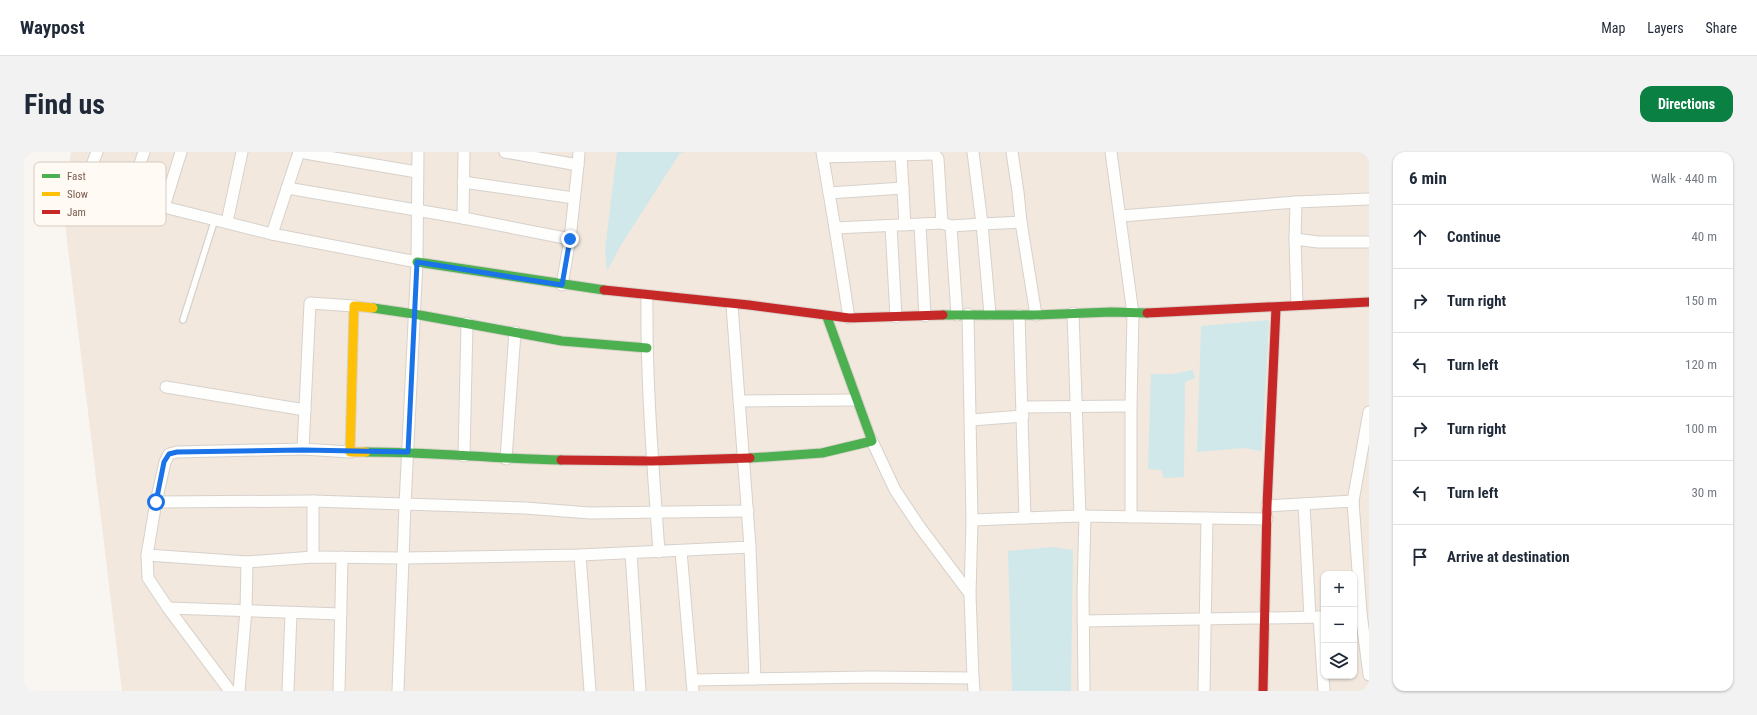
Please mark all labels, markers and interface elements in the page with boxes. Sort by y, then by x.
text: Waypost [20,16,85,39]
text: Map [1601,20,1625,36]
text: Layers [1647,20,1684,36]
text: Share [1706,20,1737,36]
button: Directions [1640,86,1733,122]
text: Find us [24,88,105,121]
legend [34,162,166,226]
text: 6 min [1409,168,1447,188]
text: Fast [67,170,86,183]
text: Walk · 440 m [1651,171,1717,186]
text: Slow [67,188,88,201]
text: Jam [67,206,86,219]
icon: ahead [1409,226,1431,248]
text: Continue [1447,228,1501,246]
text: 40 m [1691,229,1717,244]
route end [561,230,579,248]
icon: right [1409,290,1431,312]
text: Turn right [1447,292,1506,310]
text: 150 m [1685,293,1717,308]
icon: left [1409,354,1431,376]
text: Turn left [1447,356,1498,374]
text: 120 m [1685,357,1717,372]
icon: right [1409,418,1431,440]
text: Turn right [1447,420,1506,438]
text: 100 m [1685,421,1717,436]
icon: left [1409,482,1431,504]
text: Turn left [1447,484,1498,502]
text: 30 m [1691,485,1717,500]
route start [147,493,165,511]
icon: arrive [1409,546,1431,568]
text: Arrive at destination [1447,548,1570,566]
map controls [1321,571,1357,679]
button: + [1321,571,1357,607]
button: − [1321,607,1357,643]
button: layers [1321,643,1357,679]

